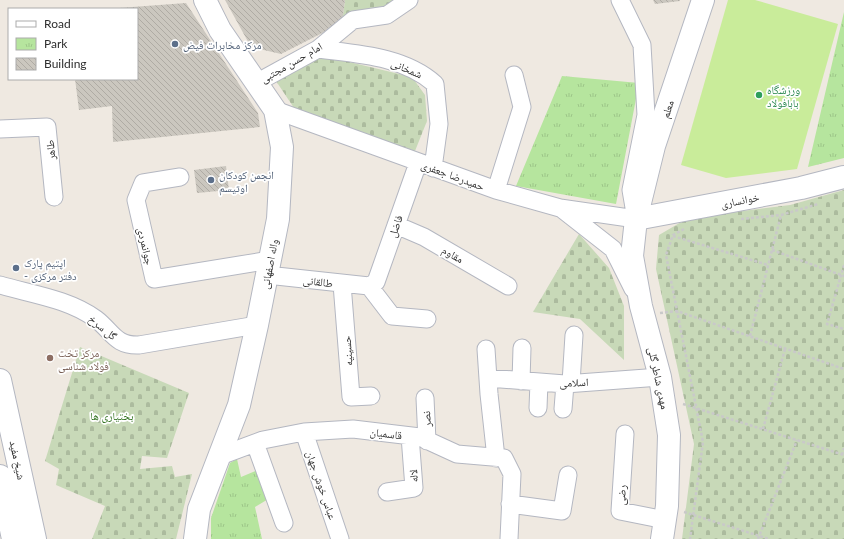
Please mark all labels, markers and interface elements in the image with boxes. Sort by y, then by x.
legend [8,8,138,80]
text: Road [44,16,71,31]
text: Park [44,36,68,51]
place label: مرکز مخابرات فیض [183,38,261,52]
marker: مرکز مخابرات فیض [170,39,180,49]
street label: امام حسن مجتبی [258,39,325,86]
text: Building [44,56,87,71]
street label: شمخانی [389,56,424,81]
place label: ورزشگاه بابافولاد [767,83,800,109]
marker: ورزشگاه بابافولاد [754,90,764,100]
street label: معلم [658,98,678,120]
street label: طاهر [43,139,57,162]
street label: حمیدرضا جعفری [419,158,486,193]
place label: انجمن کودکان اوتیسم [219,168,274,196]
marker: انجمن کودکان اوتیسم [206,175,216,185]
street label: خوانساری [720,190,761,211]
street label: فاضل [385,213,406,239]
street label: جوانمردی [134,226,157,266]
street label: واله اصفهانی [258,238,281,290]
street label: مقاوم [439,243,466,266]
place label: اپتیم پارک - دفتر مرکزی [24,256,77,283]
marker: اپتیم پارک - دفتر مرکزی [11,263,21,273]
street label: طالقانی [302,273,334,290]
street label: گل سرخ [86,312,120,343]
street label: حسینیه [339,335,355,367]
place label: مرکز تخت فولاد شناسی [58,346,109,373]
street label: مهدی شاطر گلی [645,346,672,411]
marker: مرکز تخت فولاد شناسی [45,353,55,363]
street label: اسلامی [559,375,589,390]
park label: بختیاری ها [90,409,134,423]
street label: نصر [419,411,433,428]
street label: قاسمیان [369,425,403,442]
street label: شیخ مفید [7,439,28,481]
street label: عباس خوش جهان [303,449,340,522]
street label: لاله [406,469,420,483]
street label: رضی [614,484,629,506]

